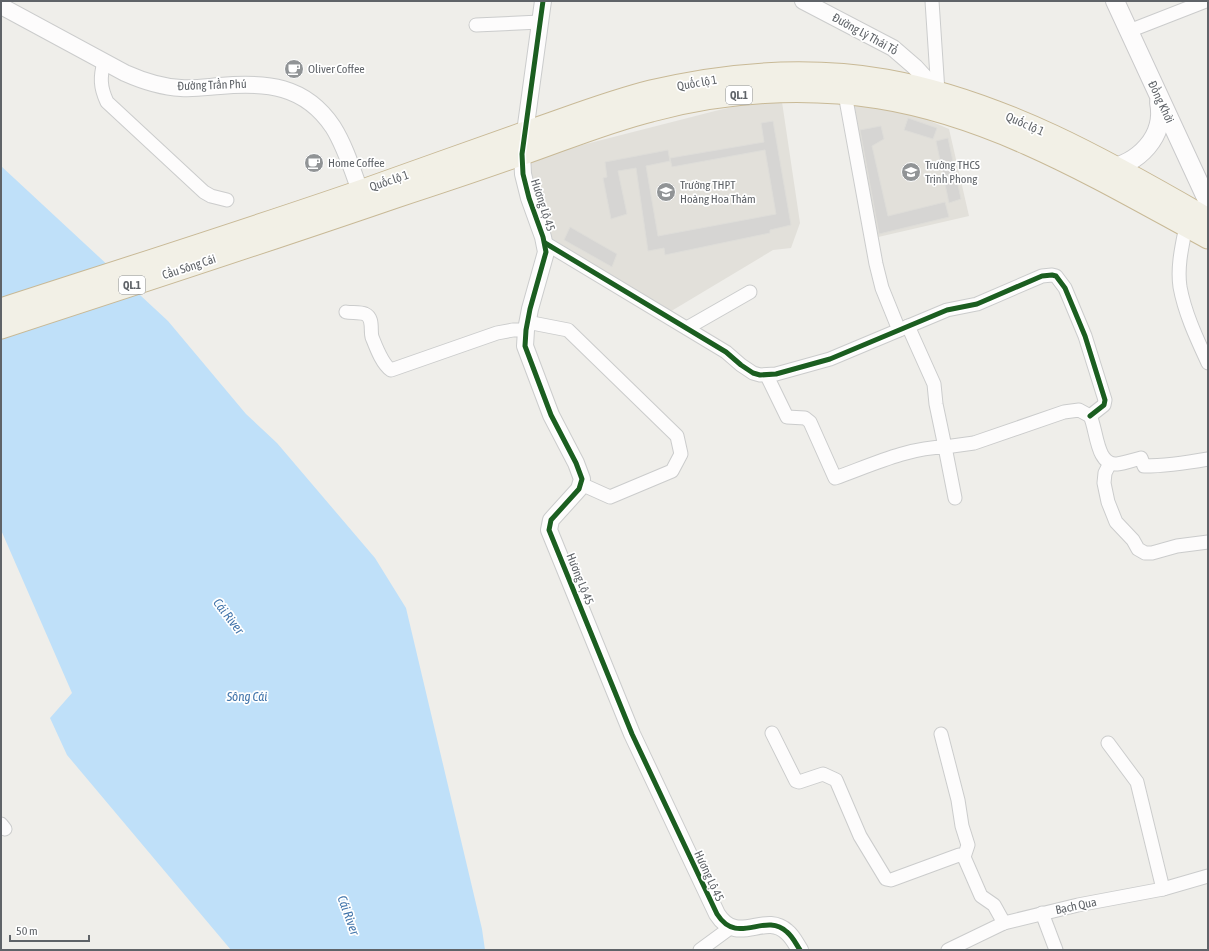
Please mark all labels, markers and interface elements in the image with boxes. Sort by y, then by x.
street label: Đường Lý Thái Tổ [830,10,900,58]
cafe icon: Oliver Coffee [283,58,305,80]
place label: Oliver Coffee [308,62,365,76]
street label: Quốc lộ 1 [676,73,719,93]
street label: Đường Trần Phú [177,77,247,93]
street label: Đồng Khởi [1145,79,1177,125]
road number: QL.1 [726,86,752,104]
street label: Quốc lộ 1 [1004,109,1047,139]
cafe icon: Home Coffee [303,152,325,174]
place label: Home Coffee [328,156,385,170]
place label: Trường THCS Trịnh Phong [925,158,980,186]
school or university icon: Trường THCS Trịnh Phong [900,161,922,183]
street label: Quốc lộ 1 [368,168,411,194]
street label: Hương Lộ 45 [528,177,558,233]
place label: Trường THPT Hoàng Hoa Thám [680,178,756,206]
school or university icon: Trường THPT Hoàng Hoa Thám [655,181,677,203]
street label: Cầu Sông Cái [160,252,218,282]
road number: QL.1 [119,276,145,294]
street label: Hương Lộ 45 [563,551,597,607]
water label: Cái River [210,595,248,638]
water label: Sông Cái [226,689,267,704]
street label: Hương Lộ 45 [691,848,727,904]
water label: Cái River [334,893,363,938]
street label: Bạch Qua [1054,895,1098,917]
scale bar [10,917,89,943]
text: 50 m [16,924,38,938]

